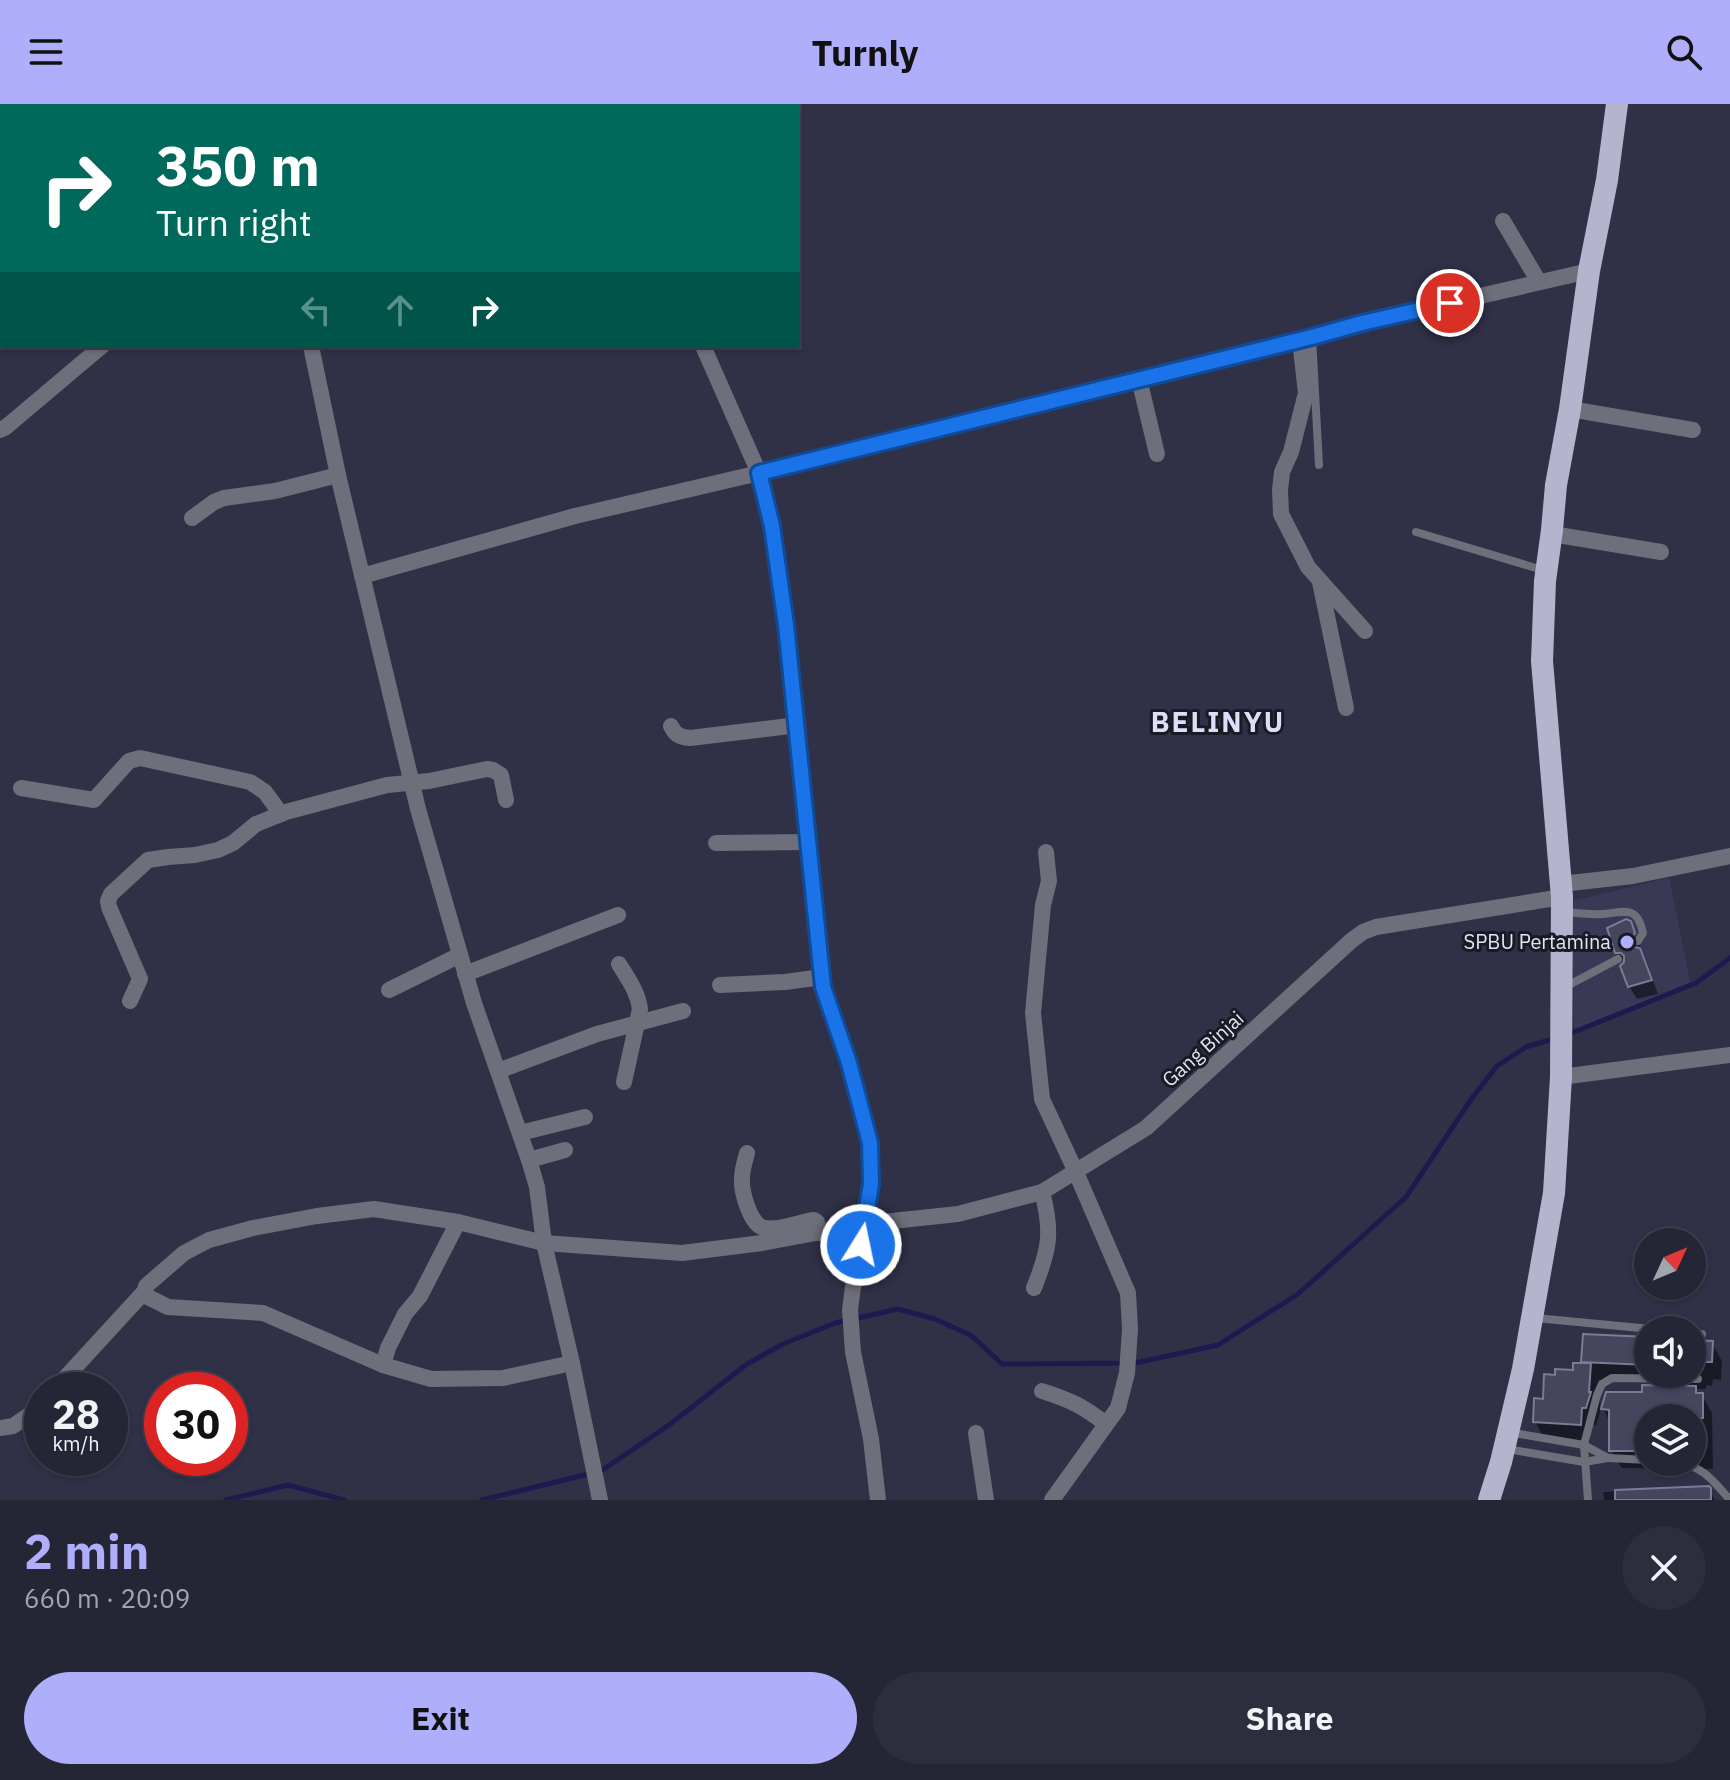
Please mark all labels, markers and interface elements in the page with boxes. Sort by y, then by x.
text: Turnly [812,29,918,76]
icon: menu [24,30,68,74]
icon: search [1662,30,1706,74]
text: 350 m [156,129,320,201]
icon: right [24,136,128,240]
text: Turn right [156,199,312,246]
pin [1416,269,1484,337]
icon: arrive [1428,281,1472,325]
icon: left [294,288,338,332]
icon: ahead [378,288,422,332]
icon: right [462,288,506,332]
district label: BELINYU [1151,703,1285,740]
place label: SPBU Pertamina [1464,928,1611,955]
marker: SPBU Pertamina [1618,933,1636,951]
street label: Gang Binjai [1156,1005,1249,1093]
position arrow [819,1203,903,1287]
north arrow [1634,1228,1706,1300]
map controls [1634,1228,1706,1476]
button: sound [1634,1316,1706,1388]
speed limit sign: 30 [144,1372,248,1476]
text: 28 [52,1388,100,1440]
button: layers [1634,1404,1706,1476]
text: km/h [52,1430,100,1457]
text: 2 min [24,1520,149,1582]
button: close [1622,1526,1706,1610]
text: 660 m · 20:09 [24,1581,190,1615]
button: Exit [24,1672,857,1764]
button: Share [873,1672,1706,1764]

